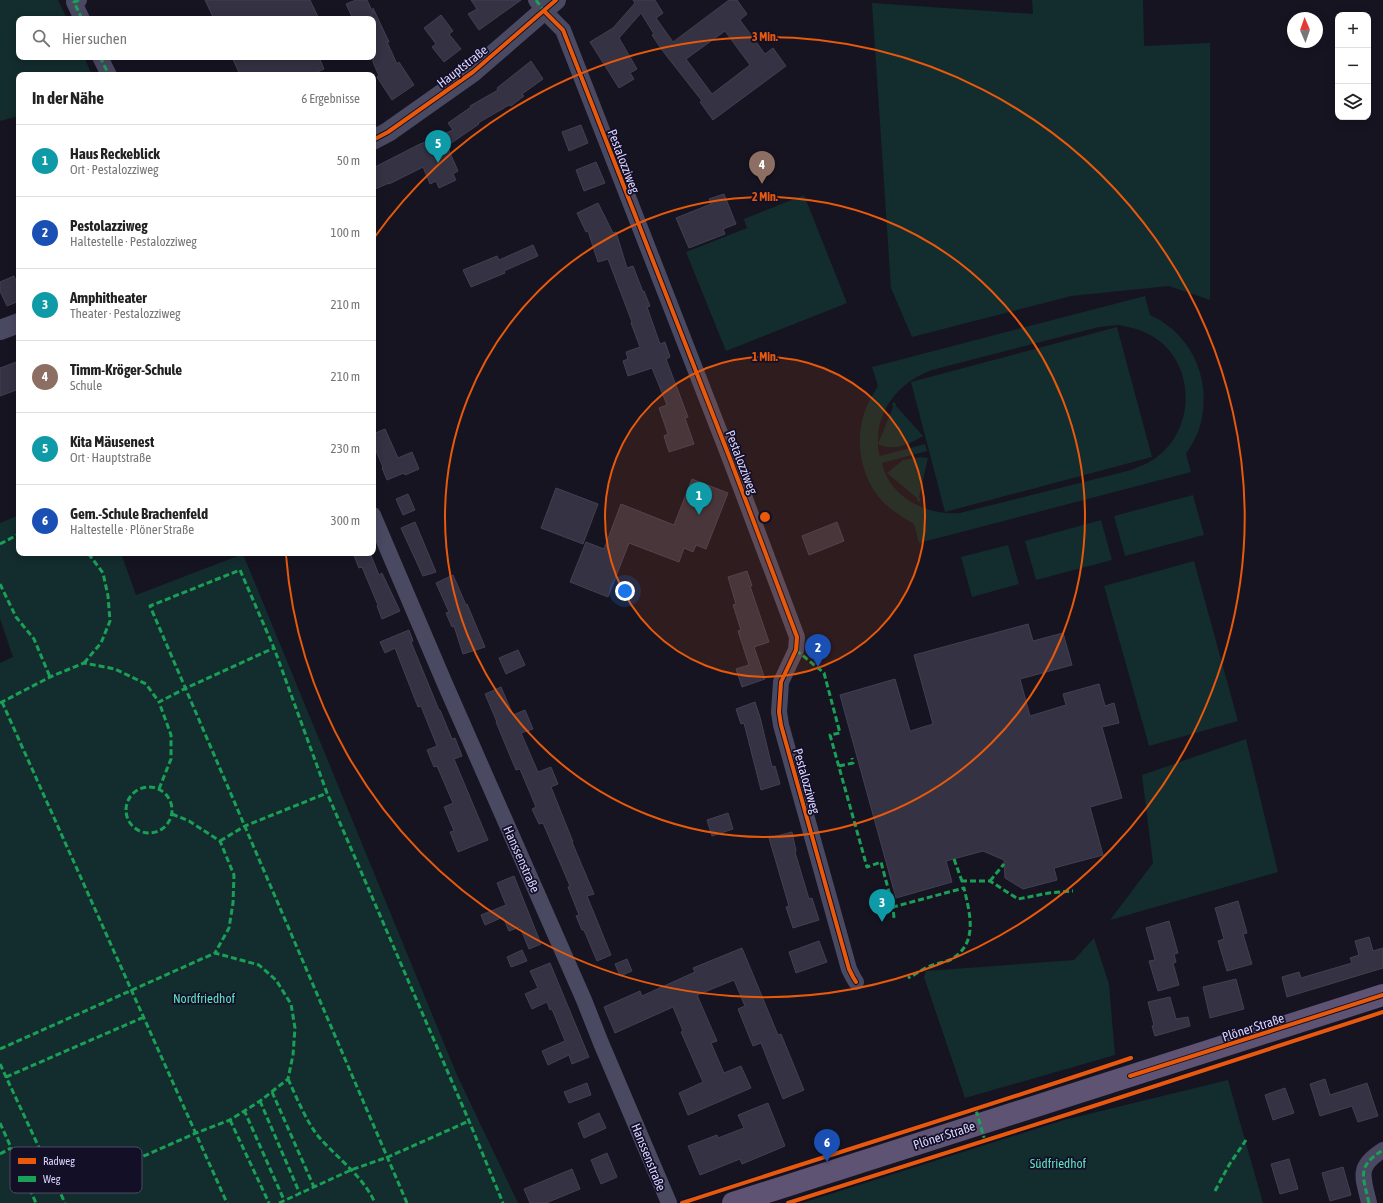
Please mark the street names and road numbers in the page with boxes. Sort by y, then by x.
street label: Hauptstraße [434,42,491,91]
street label: Pestalozziweg [604,127,643,196]
street label: Pestalozziweg [722,428,761,497]
street label: Pestalozziweg [790,747,823,816]
street label: Hanssenstraße [500,824,543,895]
street label: Plöner Straße [1220,1010,1286,1045]
street label: Plöner Straße [911,1118,977,1153]
street label: Hanssenstraße [628,1121,669,1193]

